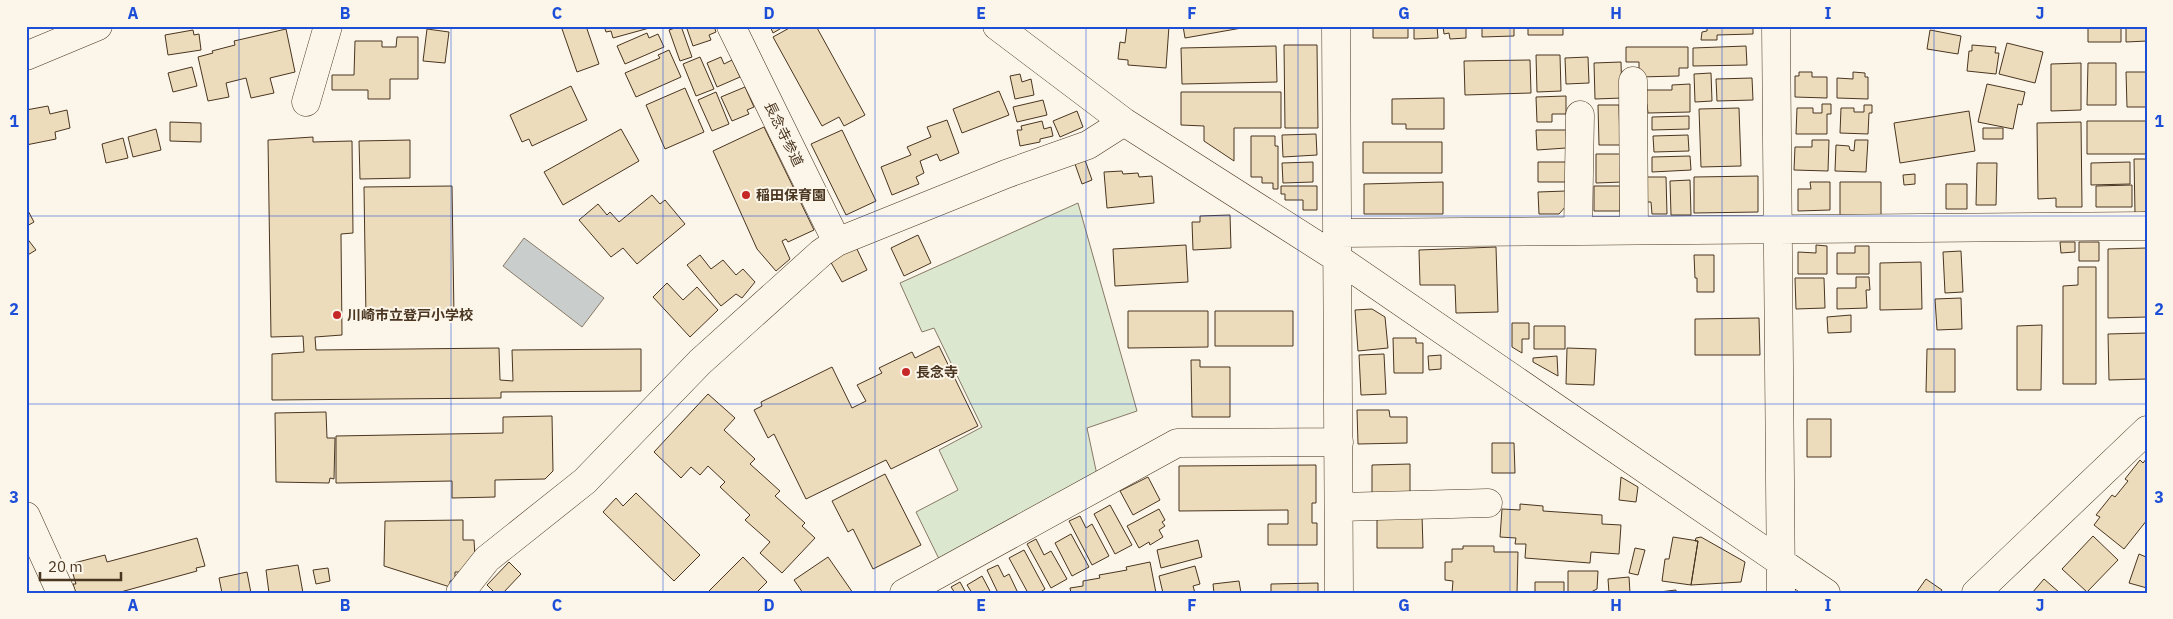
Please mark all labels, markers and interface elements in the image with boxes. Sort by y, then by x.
text: A [128,3,139,23]
text: B [340,3,351,23]
text: C [552,3,562,23]
text: D [763,3,775,23]
text: E [976,3,986,23]
text: F [1187,3,1197,23]
text: G [1398,3,1410,23]
text: H [1610,3,1622,23]
text: I [1825,3,1832,23]
text: J [2036,3,2044,23]
street label: 長念寺参道 [761,99,807,169]
text: 1 [9,111,19,131]
text: 1 [2154,111,2164,131]
place label: 稲田保育園 [756,186,826,204]
marker: 稲田保育園 [740,189,752,201]
text: 2 [9,299,19,319]
text: 2 [2154,299,2164,319]
place label: 川崎市立登戸小学校 [347,306,473,324]
marker: 川崎市立登戸小学校 [331,309,343,321]
place label: 長念寺 [916,363,958,381]
marker: 長念寺 [900,366,912,378]
text: 3 [9,487,19,507]
text: 3 [2154,487,2164,507]
scale bar [40,549,121,581]
text: 20 m [48,557,83,576]
text: A [128,595,139,615]
text: B [340,595,351,615]
text: C [552,595,562,615]
text: D [763,595,775,615]
text: E [976,595,986,615]
text: F [1187,595,1197,615]
text: G [1398,595,1410,615]
text: H [1610,595,1622,615]
text: I [1825,595,1832,615]
text: J [2036,595,2044,615]

